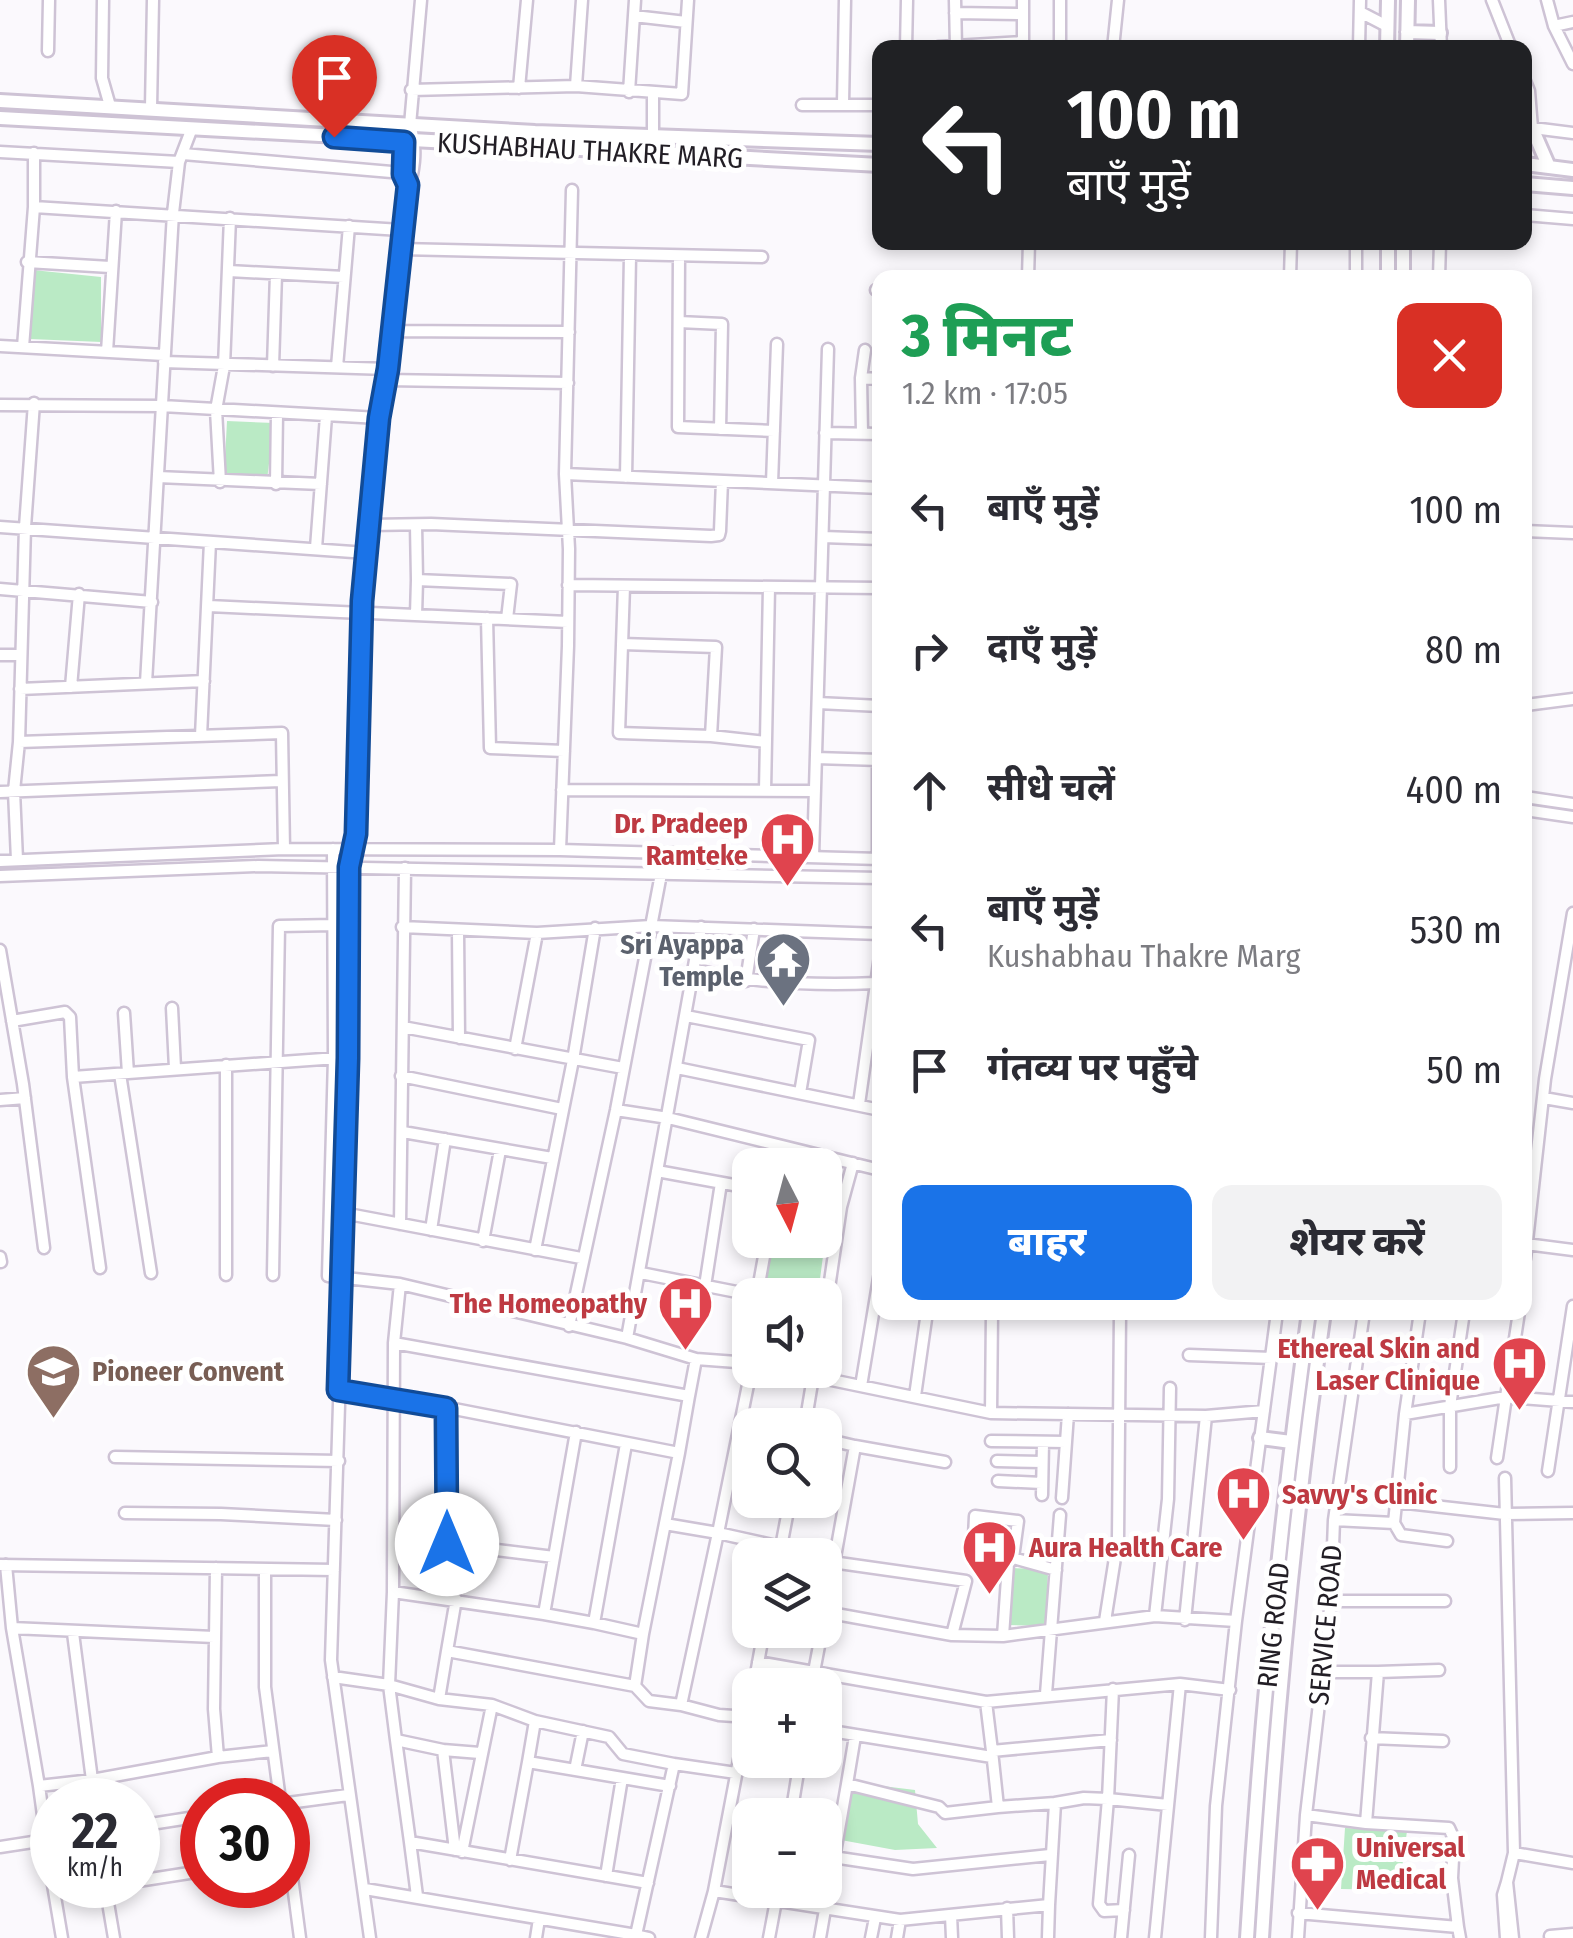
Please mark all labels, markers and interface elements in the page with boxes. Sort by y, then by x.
pin [292,35,377,138]
icon: arrive [307,50,362,105]
text: 100 m [1067,73,1241,157]
icon: left [902,80,1032,210]
street label: KUSHABHAU THAKRE MARG [436,126,744,175]
text: बाएँ मुड़ें [1067,158,1191,212]
text: 3 मिनट [902,300,1072,372]
button: close [1397,303,1502,408]
text: 1.2 km · 17:05 [902,374,1068,412]
icon: left [902,483,957,538]
text: बाएँ मुड़ें [987,484,1099,530]
text: 100 m [1409,487,1502,533]
icon: right [902,623,957,678]
text: दाएँ मुड़ें [987,624,1097,670]
text: 80 m [1425,627,1502,673]
icon: ahead [902,763,957,818]
text: सीधे चलें [987,764,1115,810]
text: 400 m [1406,767,1502,813]
place label: Dr. Pradeep Ramteke [614,807,748,872]
hospital icon: Dr. Pradeep Ramteke [757,809,817,888]
text: बाएँ मुड़ें [987,885,1099,931]
icon: left [902,903,957,958]
text: 530 m [1410,907,1502,953]
place label: Sri Ayappa Temple [620,928,744,993]
temple icon: Sri Ayappa Temple [753,930,813,1009]
text: Kushabhau Thakre Marg [987,937,1300,975]
icon: arrive [902,1043,957,1098]
text: गंतव्य पर पहुँचे [987,1044,1198,1090]
text: 50 m [1427,1047,1502,1093]
north arrow [732,1148,842,1258]
map controls [732,1148,842,1908]
button: बाहर [902,1185,1192,1300]
button: शेयर करें [1212,1185,1502,1300]
hospital icon: The Homeopathy [656,1273,716,1352]
button: sound [732,1278,842,1388]
place label: The Homeopathy [450,1287,648,1320]
place label: Ethereal Skin and Laser Clinique [1278,1332,1480,1397]
hospital icon: Ethereal Skin and Laser Clinique [1489,1334,1549,1413]
school or university icon: Pioneer Convent [23,1341,83,1420]
place label: Pioneer Convent [92,1355,285,1388]
button: search [732,1408,842,1518]
hospital icon: Savvy's Clinic [1213,1464,1273,1543]
place label: Savvy's Clinic [1282,1478,1438,1511]
position arrow [395,1492,499,1596]
hospital icon: Aura Health Care [960,1517,1020,1596]
place label: Aura Health Care [1028,1531,1222,1564]
button: layers [732,1538,842,1648]
street label: SERVICE ROAD [1302,1543,1349,1707]
street label: RING ROAD [1251,1561,1296,1689]
button: + [732,1668,842,1778]
speed limit sign: 30 [180,1778,310,1908]
button: − [732,1798,842,1908]
text: 22 [72,1801,118,1861]
place label: Universal Medical [1356,1831,1465,1896]
pharmacy icon: Universal Medical [1287,1833,1347,1912]
text: km/h [67,1853,123,1883]

